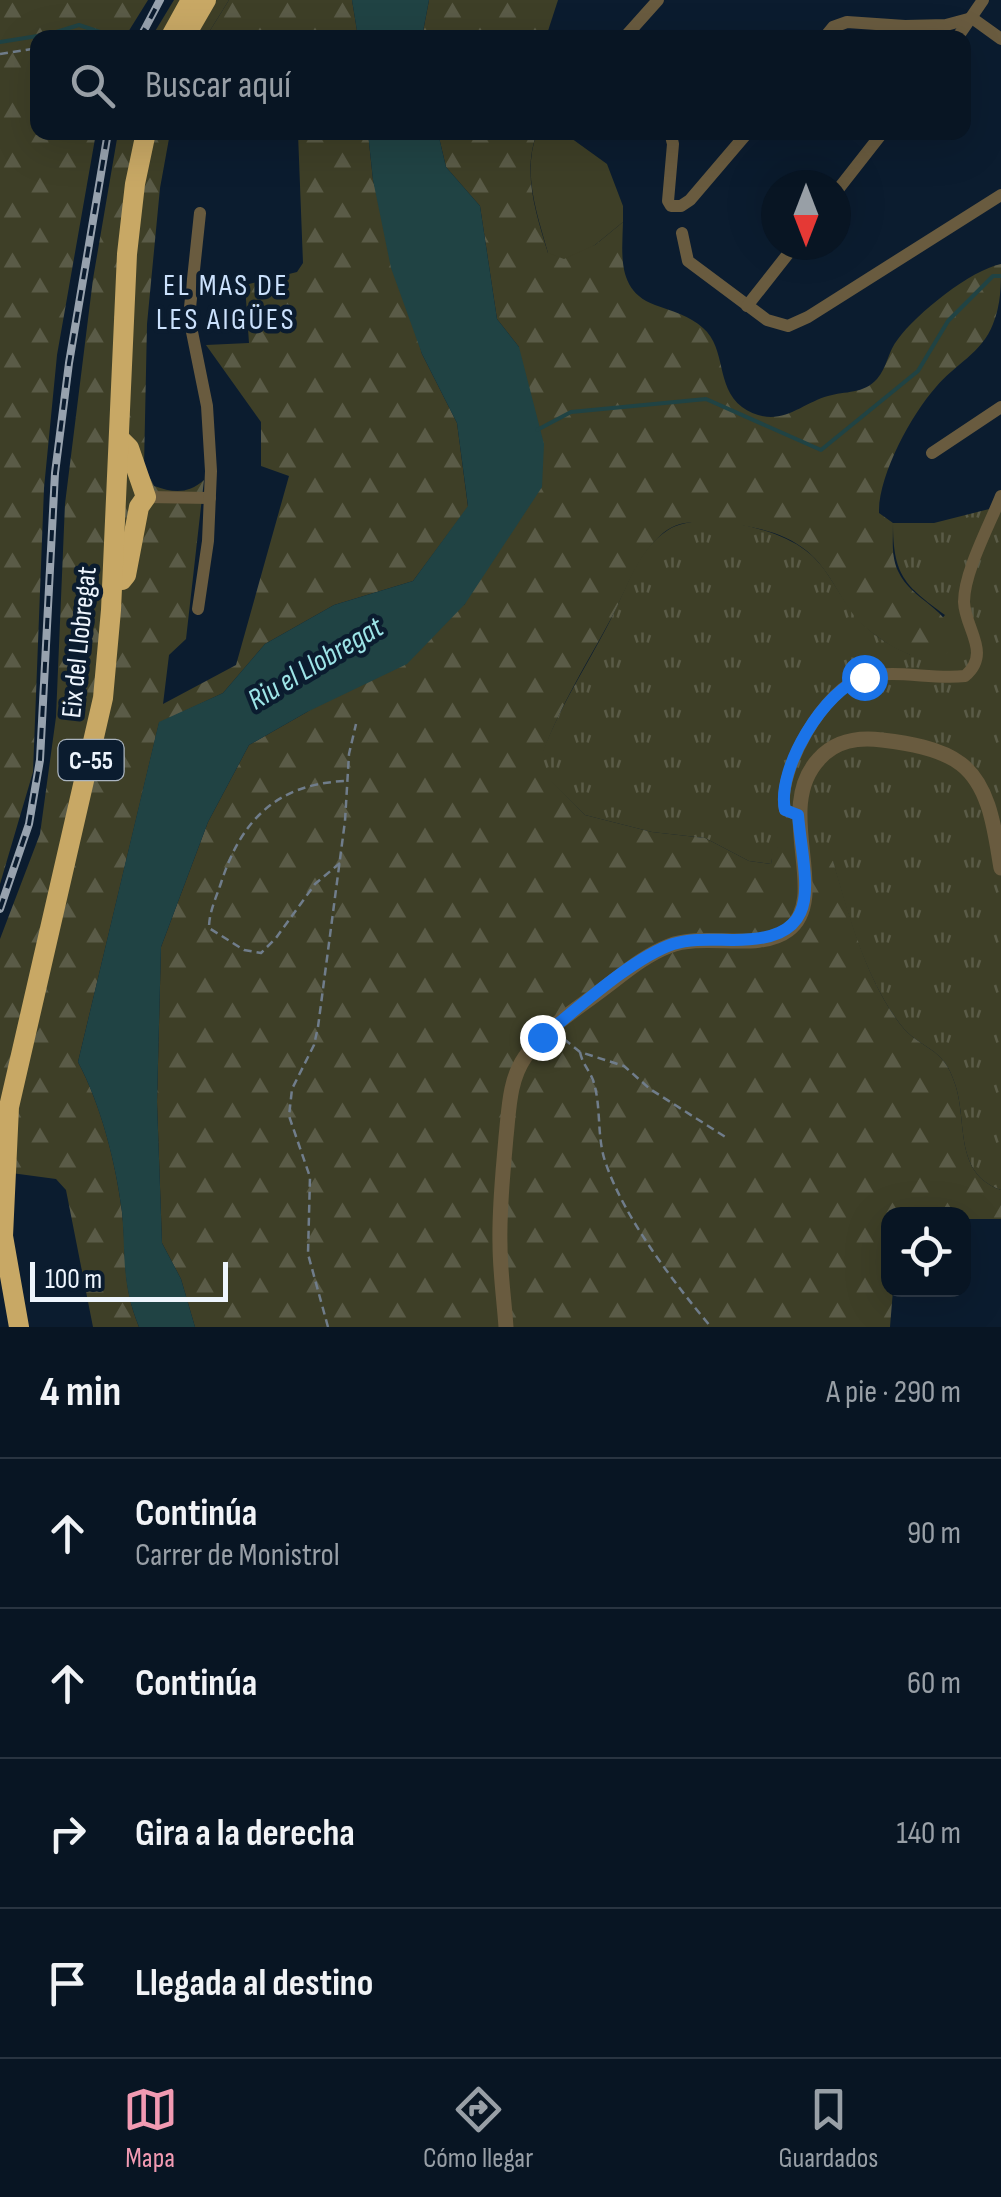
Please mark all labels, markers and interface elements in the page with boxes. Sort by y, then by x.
search box [30,30,971,140]
icon: search [65,58,120,113]
text: Buscar aquí [145,63,291,108]
north arrow [761,170,851,260]
district label: EL MAS DE LES AIGÜES [156,268,296,338]
street label: Eix del Llobregat [55,565,104,720]
water label: Riu el Llobregat [241,609,391,718]
route start [842,655,888,701]
road number: C-55 [58,740,124,780]
route end [520,1015,566,1061]
map controls [881,1207,971,1297]
button: locate [881,1207,971,1297]
scale bar [30,1257,228,1302]
text: 100 m [45,1263,102,1296]
text: 4 min [40,1367,121,1418]
text: A pie · 290 m [826,1373,961,1412]
text: Continúa [135,1491,257,1536]
icon: ahead [40,1506,95,1561]
text: 90 m [907,1514,961,1553]
text: Carrer de Monistrol [135,1536,340,1575]
icon: ahead [40,1656,95,1711]
text: Continúa [135,1661,257,1706]
text: 60 m [907,1664,961,1703]
icon: right [40,1806,95,1861]
text: Gira a la derecha [135,1811,355,1856]
text: 140 m [897,1814,961,1853]
icon: arrive [40,1956,95,2011]
text: Llegada al destino [135,1961,373,2006]
tab: Mapa [123,2082,178,2175]
tab: Cómo llegar [423,2082,533,2175]
tab: Guardados [778,2082,878,2175]

